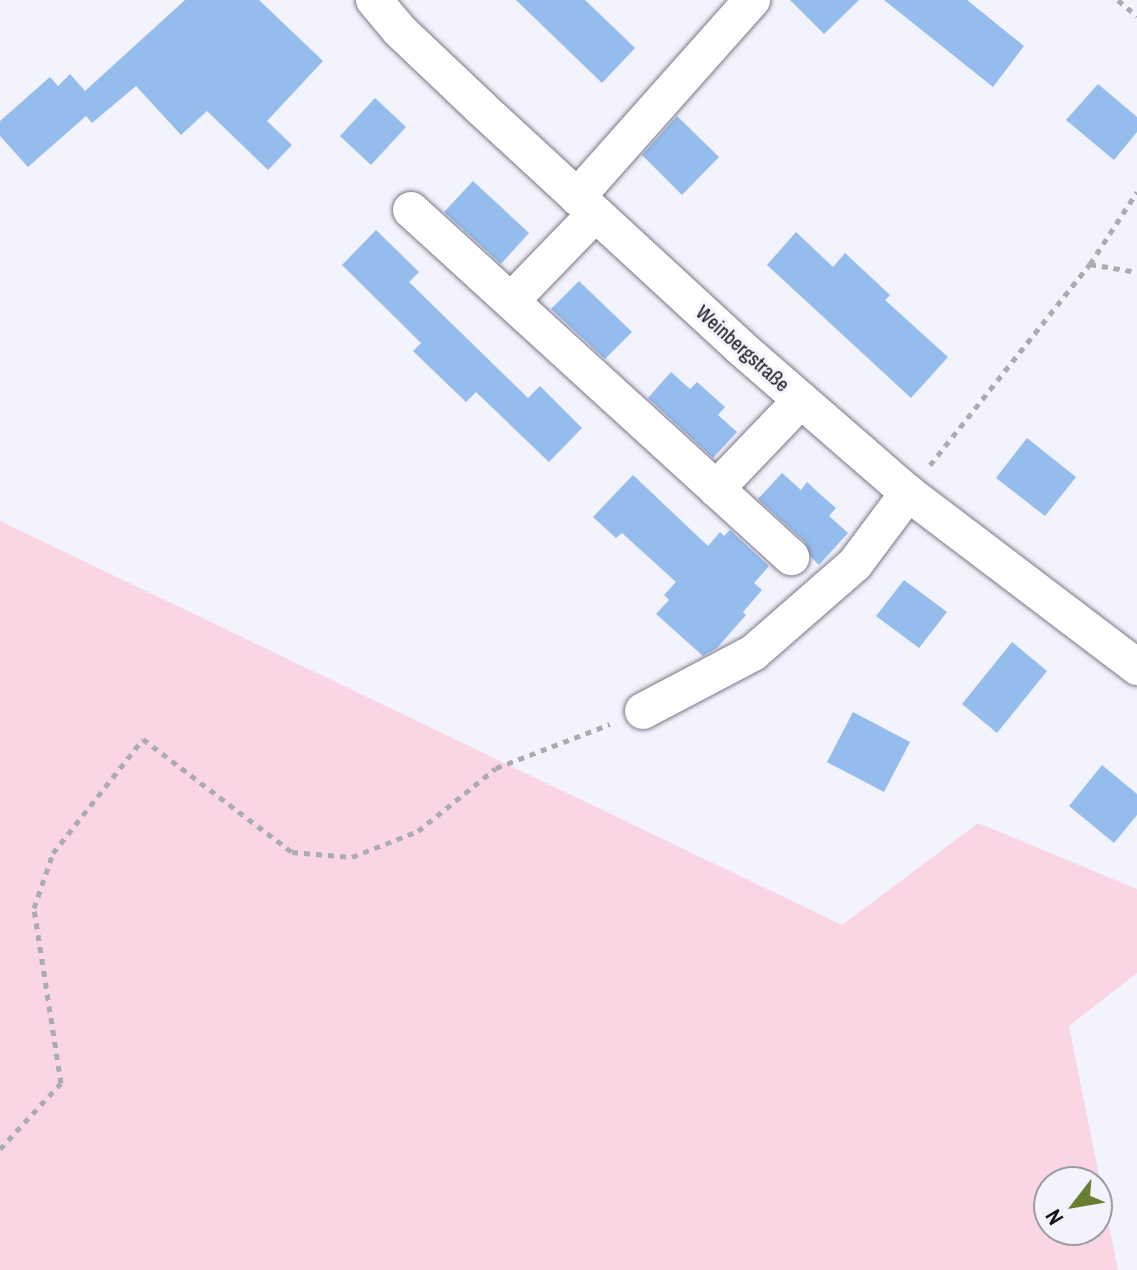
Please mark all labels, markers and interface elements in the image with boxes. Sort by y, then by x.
street label: Weinbergstraße [691,300,795,396]
north arrow [1033,1166,1113,1246]
text: N [1038,1204,1070,1231]

